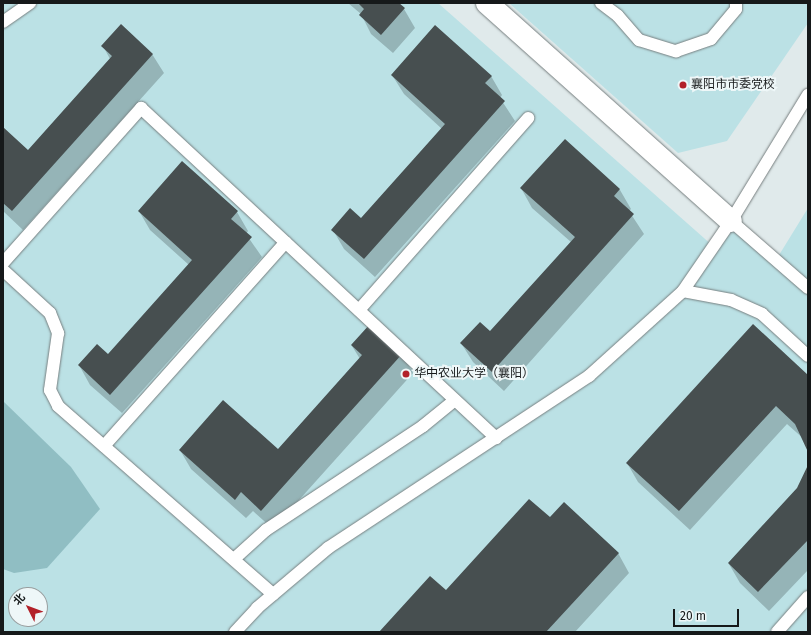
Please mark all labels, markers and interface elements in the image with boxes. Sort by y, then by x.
place label: 襄阳市市委党校 [691,78,775,92]
marker: 襄阳市市委党校 [678,80,688,90]
place label: 华中农业大学（襄阳） [414,367,534,381]
marker: 华中农业大学（襄阳） [401,369,411,379]
north arrow [8,587,48,627]
text: 北 [11,591,28,608]
scale bar [675,601,741,627]
text: 20 m [680,609,706,623]

